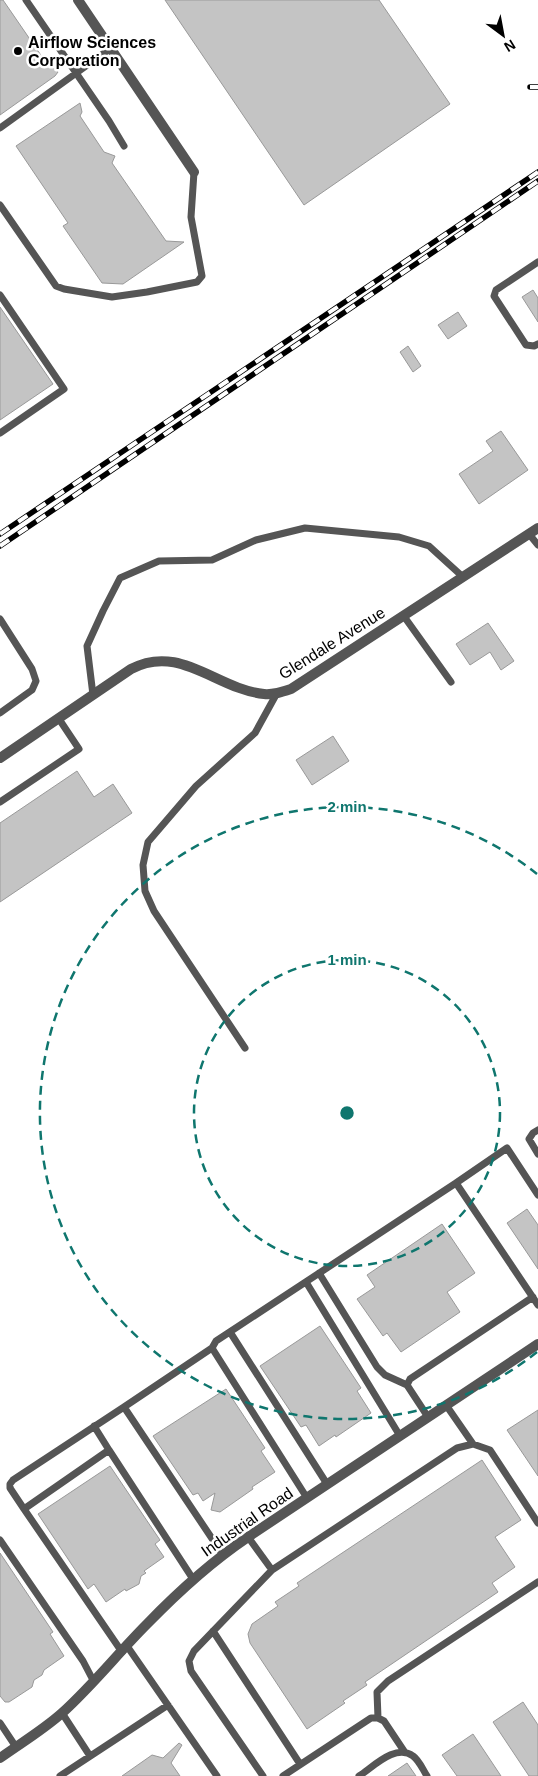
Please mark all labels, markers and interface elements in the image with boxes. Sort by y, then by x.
north arrow [478,10,528,60]
place label: Airflow Sciences Corporation [28,34,156,69]
text: N [501,37,518,55]
marker: Airflow Sciences Corporation [12,45,24,57]
street label: Glendale Avenue [276,604,388,682]
text: 2 min [327,798,367,815]
text: 1 min [327,951,367,968]
centre of rings [338,1104,356,1122]
street label: Industrial Road [198,1484,296,1560]

